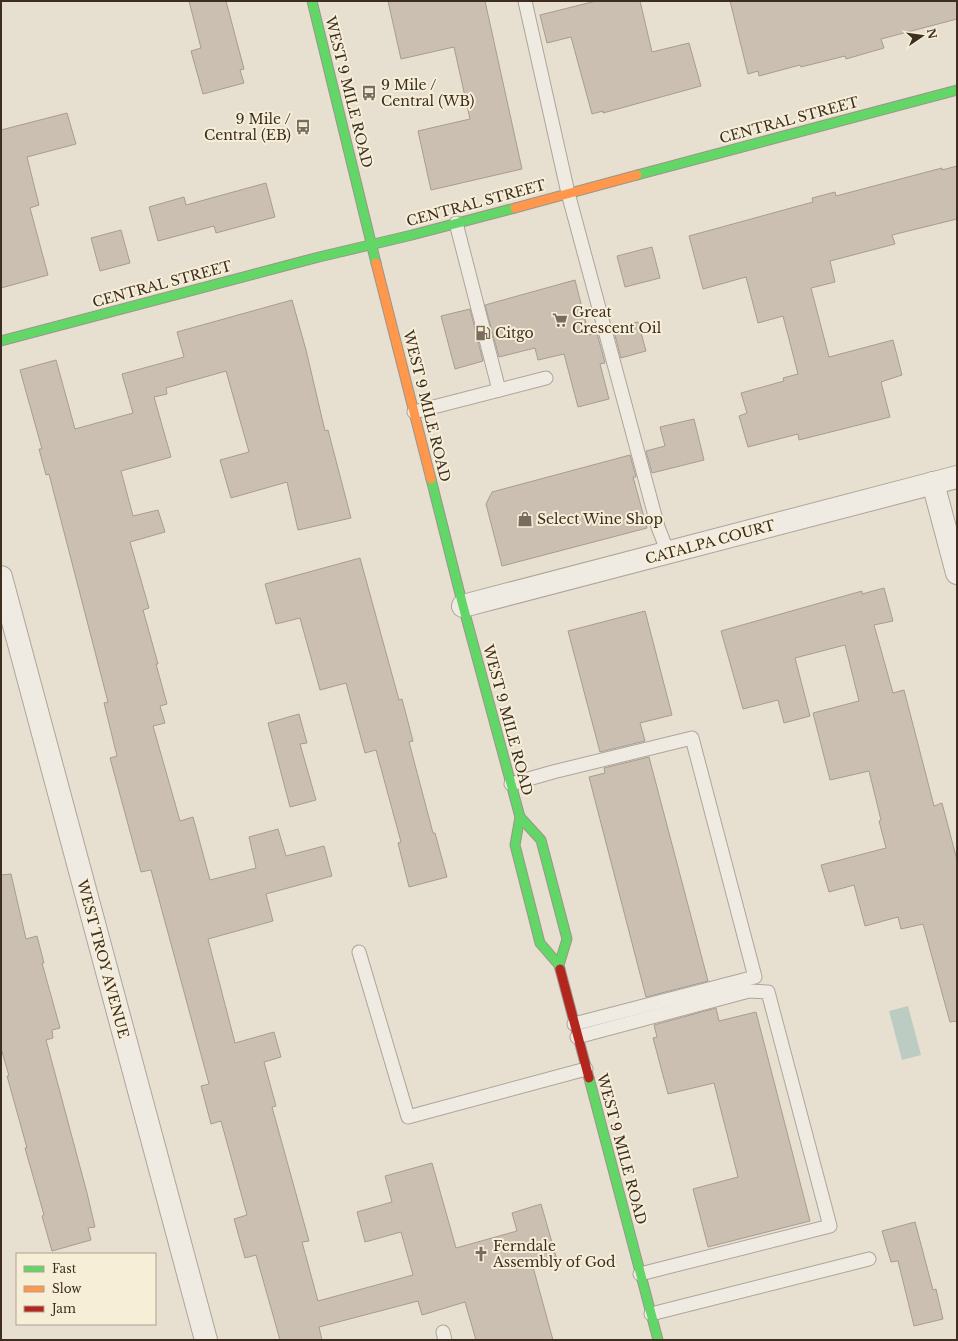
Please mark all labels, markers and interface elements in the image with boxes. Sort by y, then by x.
street label: WEST 9 MILE ROAD [321,13,377,170]
north arrow [902,16,942,56]
text: N [924,27,940,41]
place label: 9 Mile / Central (WB) [381,76,474,110]
bus stop icon: 9 Mile / Central (WB) [360,84,378,102]
street label: CENTRAL STREET [717,93,861,147]
place label: 9 Mile / Central (EB) [204,110,292,144]
bus stop icon: 9 Mile / Central (EB) [294,118,312,136]
street label: CENTRAL STREET [404,176,548,230]
street label: CENTRAL STREET [90,257,234,311]
place label: Great Crescent Oil [572,303,662,337]
supermarket icon: Great Crescent Oil [551,311,569,329]
fuel station icon: Citgo [474,324,492,342]
place label: Citgo [495,324,534,342]
street label: WEST 9 MILE ROAD [399,327,455,484]
shop icon: Select Wine Shop [516,510,534,528]
place label: Select Wine Shop [537,510,663,528]
street label: CATALPA COURT [643,516,777,568]
street label: WEST 9 MILE ROAD [479,642,537,797]
street label: WEST TROY AVENUE [73,877,133,1040]
street label: WEST 9 MILE ROAD [593,1071,651,1226]
place label: Ferndale Assembly of God [492,1237,616,1271]
church icon: Ferndale Assembly of God [472,1245,490,1263]
legend [16,1253,156,1325]
text: Fast [52,1261,77,1276]
text: Slow [52,1281,82,1296]
text: Jam [50,1301,76,1316]

